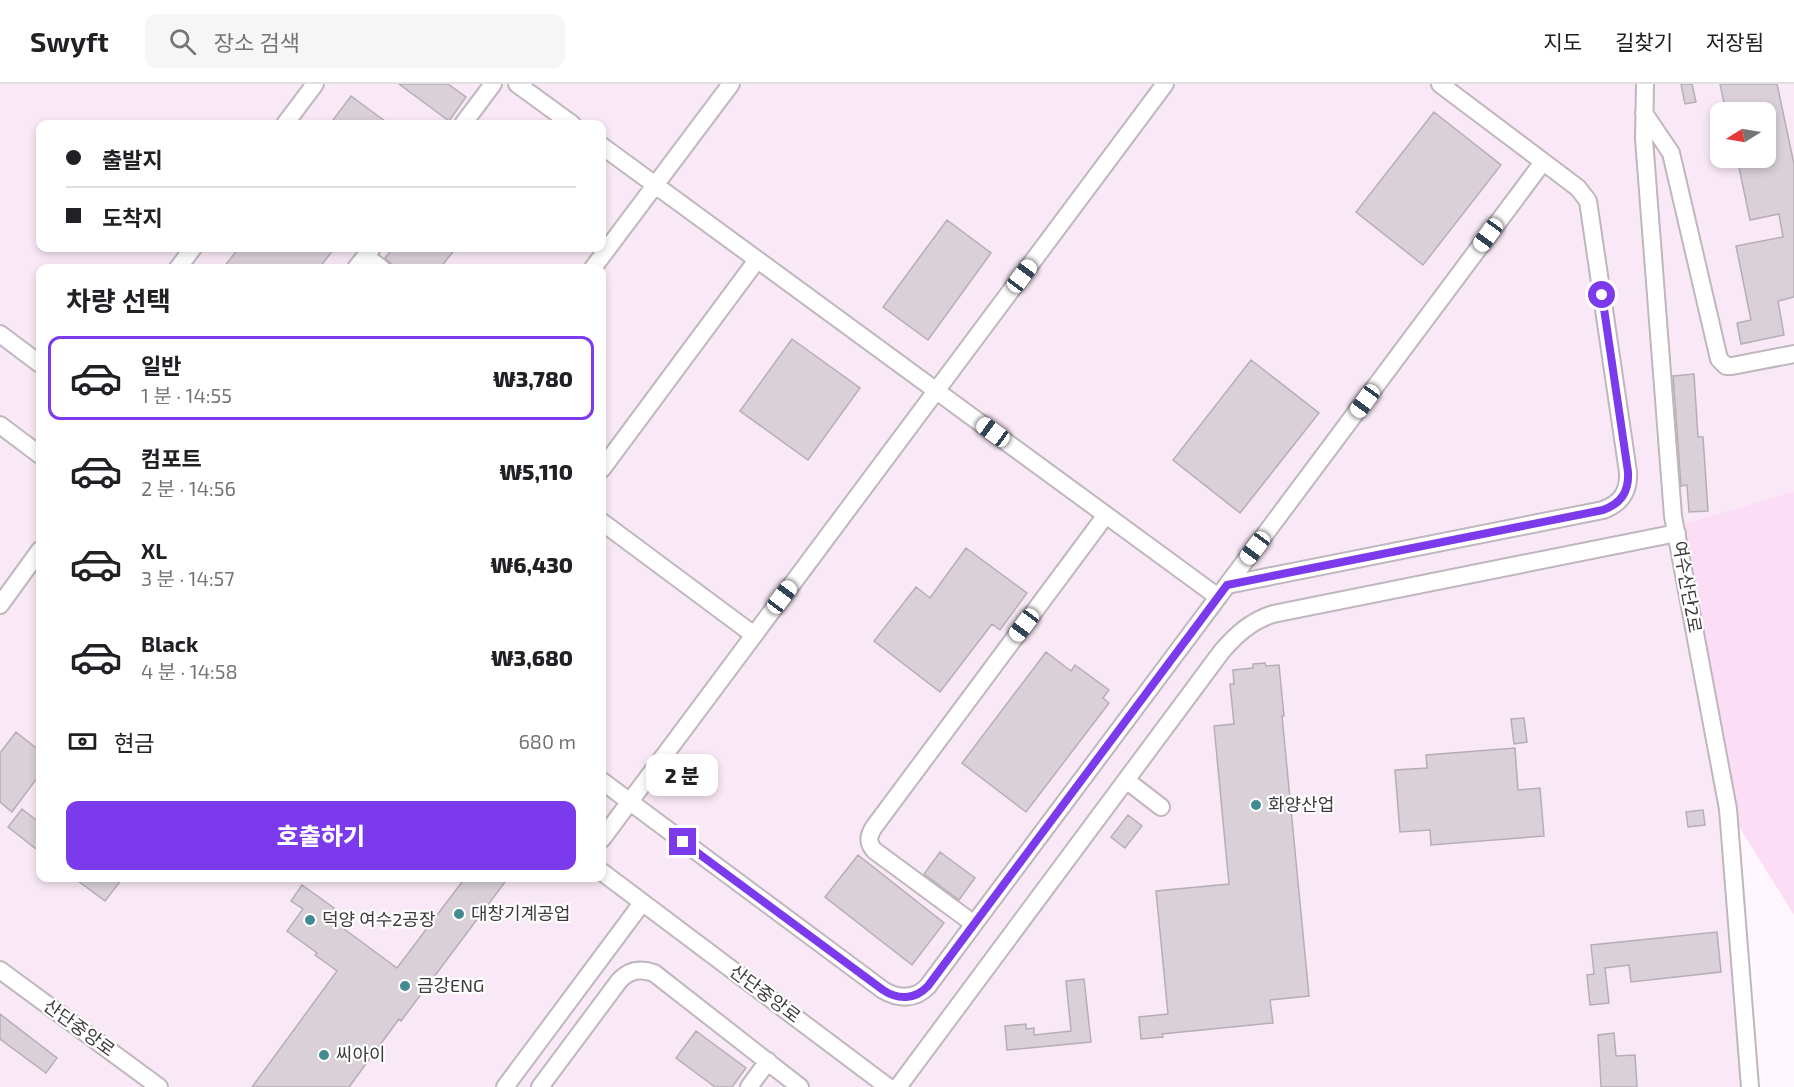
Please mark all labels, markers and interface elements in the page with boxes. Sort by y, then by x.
search box [145,14,565,68]
text: Swyft [30,24,109,58]
icon: search [166,25,199,58]
text: 장소 검색 [214,29,300,55]
text: 지도 [1543,29,1582,54]
text: 길찾기 [1615,29,1673,54]
text: 저장됨 [1706,29,1764,54]
north arrow [1710,102,1776,168]
map controls [1710,102,1776,168]
text: 출발지 [102,146,163,172]
text: 도착지 [102,204,163,230]
car [1470,215,1506,255]
car [1004,256,1040,296]
route start [1588,281,1615,308]
text: 차량 선택 [66,284,171,316]
icon: car [69,351,123,405]
text: 일반 [141,352,181,378]
text: ₩3,780 [493,365,573,391]
car [1347,381,1383,421]
text: 1 분 · 14:55 [141,383,232,407]
car [973,414,1013,450]
icon: car [69,444,123,498]
text: 컴포트 [141,445,202,471]
text: ₩5,110 [499,458,573,484]
text: 2 분 · 14:56 [141,476,236,500]
car [1237,528,1273,568]
icon: car [69,537,123,591]
text: XL [141,537,167,563]
street label: 여수산단2로 [1669,539,1707,634]
text: ₩6,430 [491,551,573,577]
text: 3 분 · 14:57 [141,566,235,590]
car [764,577,800,617]
car [1006,605,1042,645]
icon: car [69,630,123,684]
text: Black [141,630,198,656]
text: ₩3,680 [491,644,573,670]
text: 4 분 · 14:58 [141,659,238,683]
icon: cash [66,725,99,758]
text: 현금 [114,729,154,755]
text: 680 m [518,729,576,753]
callout: 2 분 [647,755,719,797]
text: 2 분 [665,763,699,787]
place label: 화양산업 [1268,793,1334,815]
marker: 화양산업 [1249,798,1263,812]
button: 호출하기 [66,801,576,870]
route end [669,828,696,855]
place label: 대창기계공업 [471,902,570,924]
marker: 대창기계공업 [452,907,466,921]
place label: 덕양 여수2공장 [322,908,436,930]
marker: 덕양 여수2공장 [303,913,317,927]
street label: 산단중앙로 [726,959,805,1027]
place label: 금강ENG [417,974,484,996]
marker: 금강ENG [398,979,412,993]
street label: 산단중앙로 [40,994,120,1060]
place label: 씨아이 [336,1043,386,1065]
marker: 씨아이 [317,1048,331,1062]

